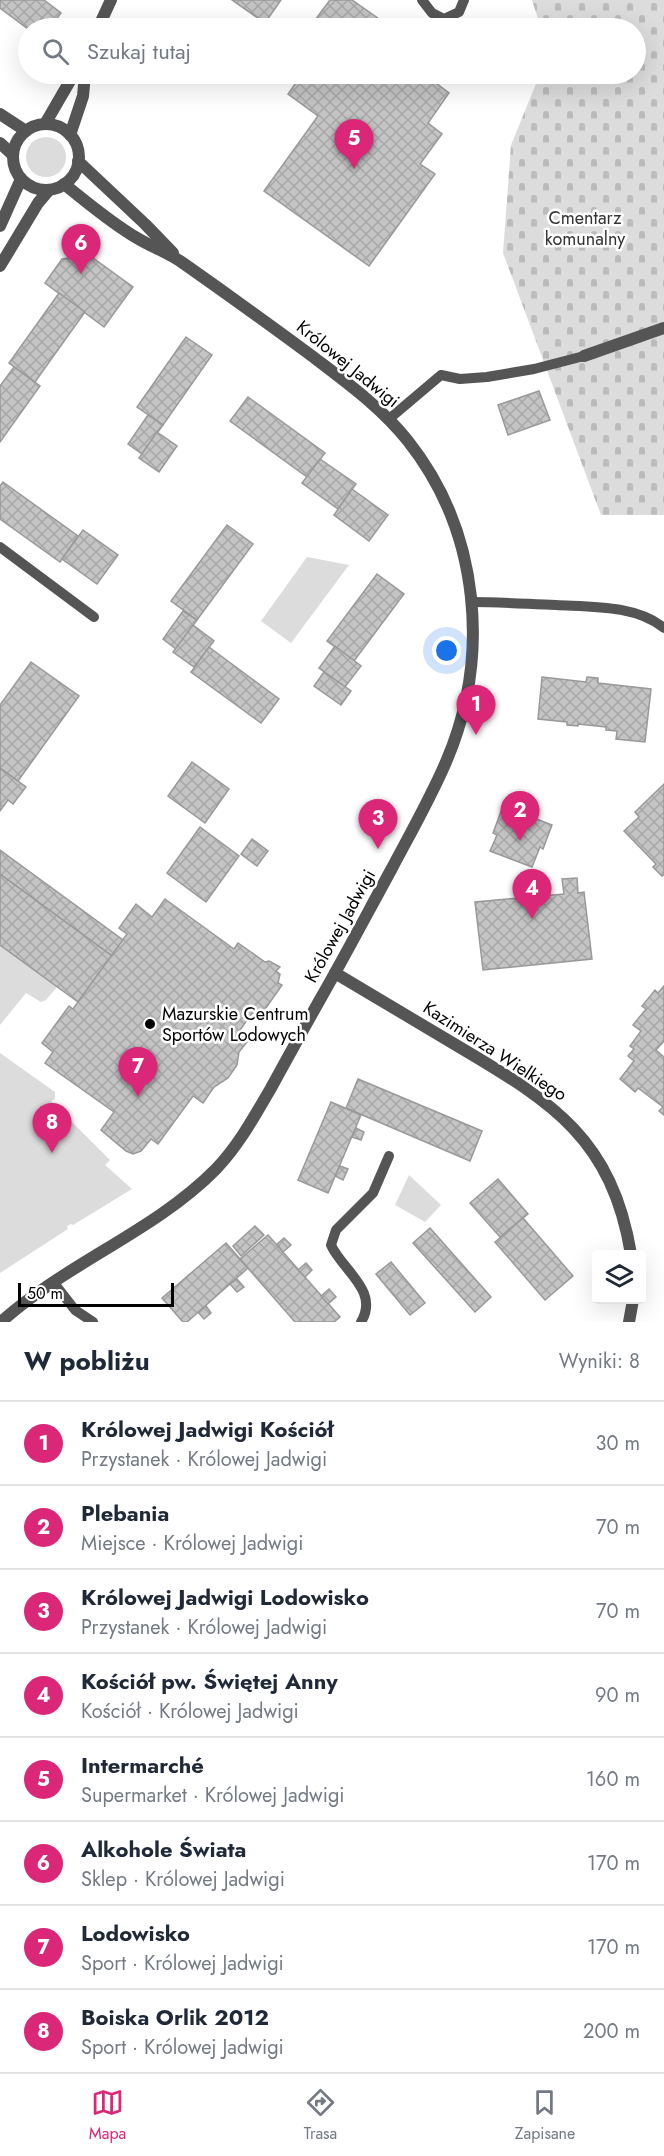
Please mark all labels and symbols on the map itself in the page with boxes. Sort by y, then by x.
pin: 5 [334,120,374,169]
park label: Cmentarz komunalny [545,205,625,252]
pin: 6 [62,224,100,274]
street label: Królowej Jadwigi [291,314,405,414]
your location [432,636,461,665]
pin: 1 [456,686,496,735]
pin: 2 [500,792,540,841]
pin: 3 [358,800,398,849]
street label: Królowej Jadwigi [298,865,382,987]
pin: 4 [512,870,552,919]
street label: Kazimierza Wielkiego [418,995,572,1107]
place label: Mazurskie Centrum Sportów Lodowych [162,1001,309,1048]
marker: Mazurskie Centrum Sportów Lodowych [143,1017,157,1031]
pin: 7 [118,1048,158,1097]
pin: 8 [32,1104,72,1153]
scale bar [18,1280,174,1308]

